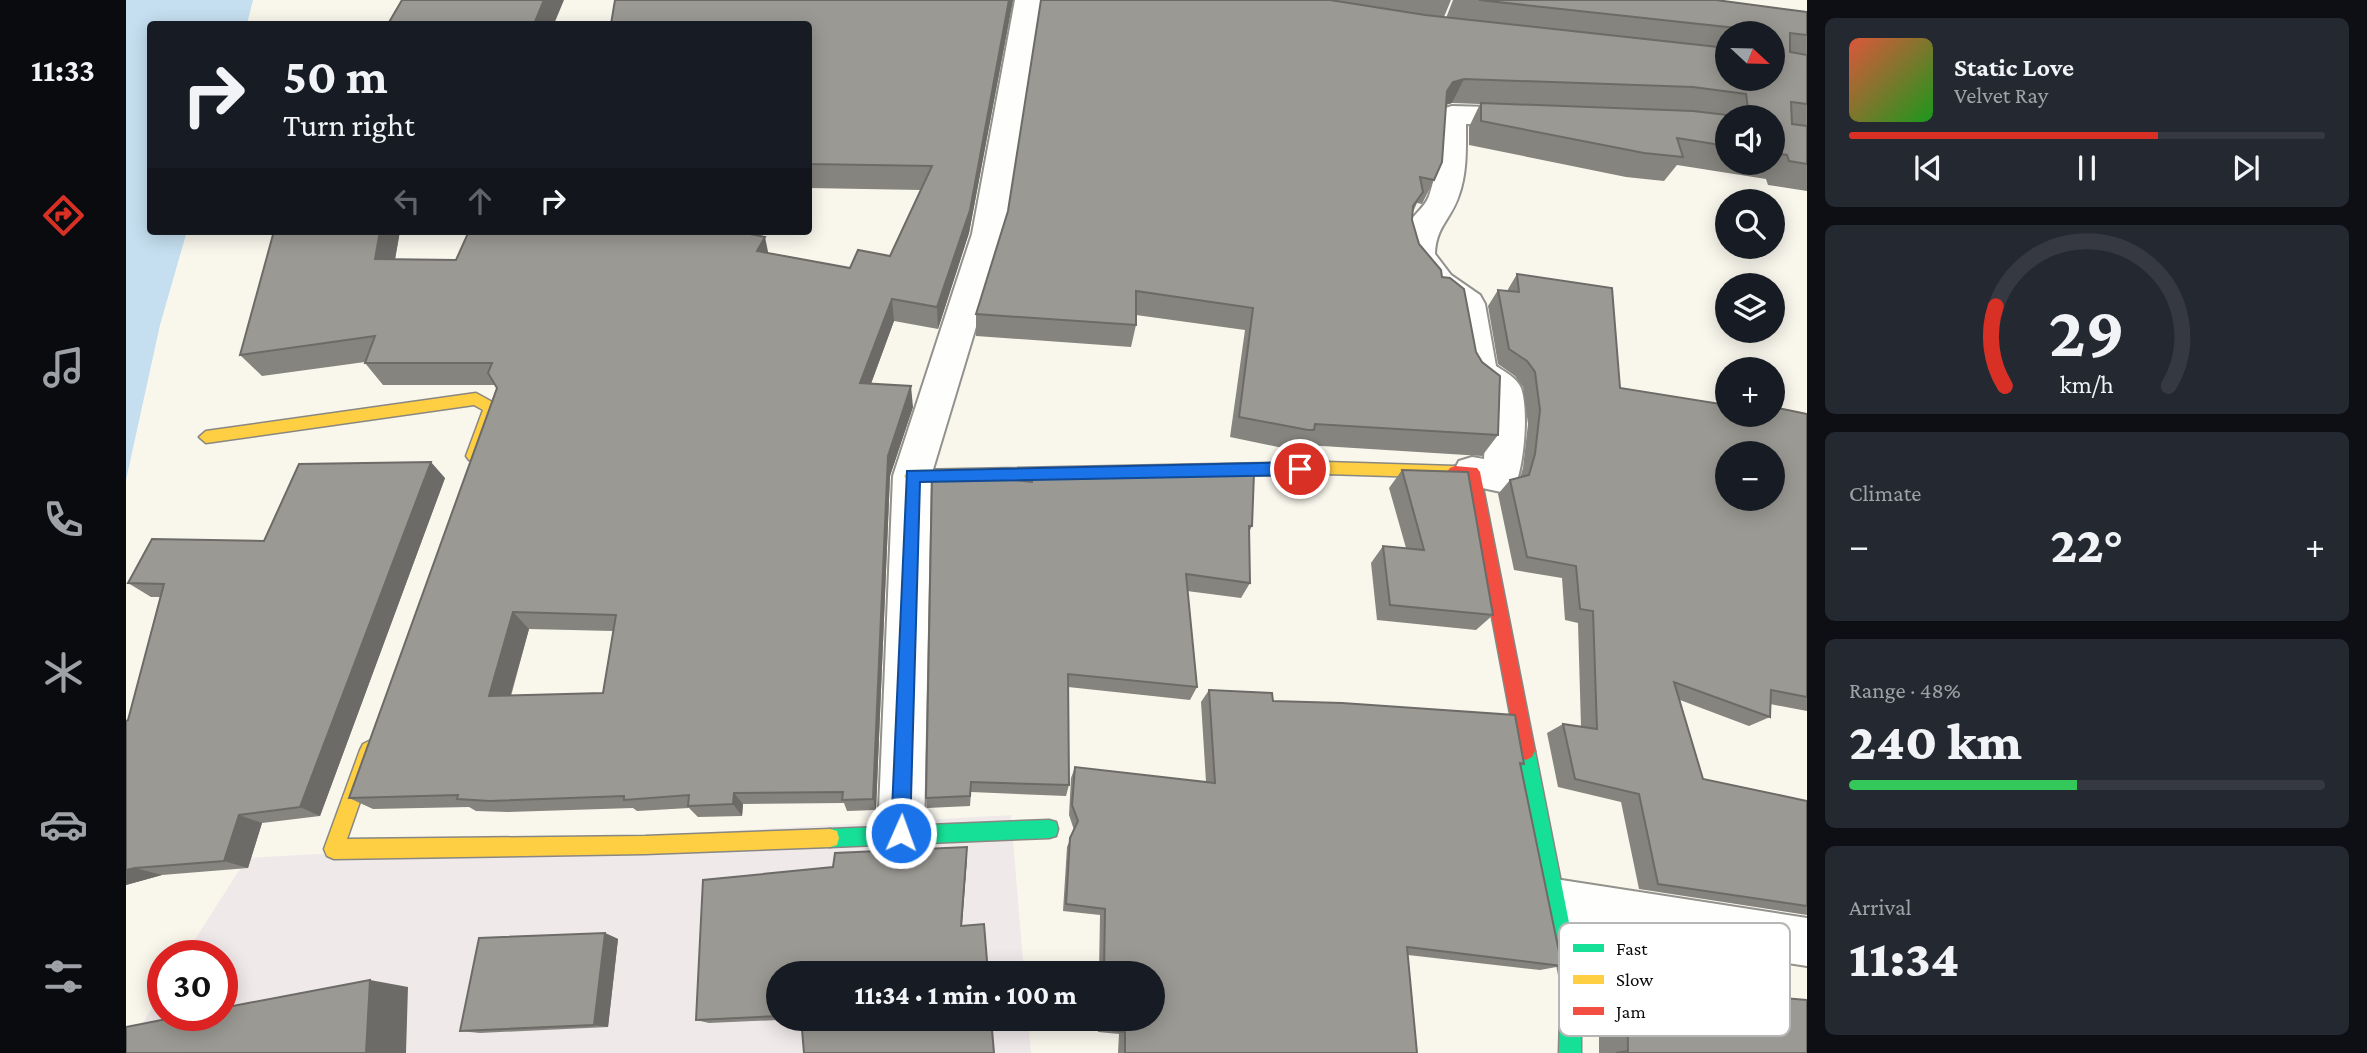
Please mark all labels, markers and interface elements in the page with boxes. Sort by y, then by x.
north arrow [1715,21,1785,91]
map controls [1715,21,1785,511]
icon: right [168,49,259,140]
text: 50 m [283,49,388,104]
text: 11:33 [31,52,95,88]
text: Static Love [1954,53,2074,82]
text: Velvet Ray [1954,82,2048,108]
button: sound [1715,105,1785,175]
text: Turn right [283,107,415,143]
icon: previous [1909,149,1947,187]
icon: pause [2068,149,2106,187]
icon: next [2227,149,2265,187]
icon: left [388,182,426,220]
icon: ahead [461,182,499,220]
icon: right [534,182,572,220]
button: search [1715,189,1785,259]
icon: directions [39,191,88,240]
button: layers [1715,273,1785,343]
text: 29 [2049,291,2125,372]
icon: music [39,343,88,392]
button: + [1715,357,1785,427]
text: km/h [2060,370,2114,397]
pin [1270,439,1330,499]
button: − [1715,441,1785,511]
icon: arrive [1281,450,1319,488]
text: Climate [1849,480,1921,506]
icon: phone [39,495,88,544]
text: 22° [2050,515,2124,573]
text: − [1849,524,1869,566]
text: + [2305,524,2325,566]
icon: climate [39,648,88,697]
text: Range · 48% [1849,677,1961,703]
text: 240 km [1849,712,2022,770]
position arrow [864,796,938,870]
icon: car [39,800,88,849]
text: Arrival [1849,894,1912,920]
legend [1559,923,1790,1036]
text: 11:34 [1849,929,1959,987]
text: Fast [1616,938,1648,959]
speed limit sign: 30 [147,940,238,1031]
icon: filters [39,952,88,1001]
text: Slow [1616,969,1653,990]
text: 11:34 · 1 min · 100 m [854,981,1077,1010]
text: Jam [1614,1001,1646,1022]

